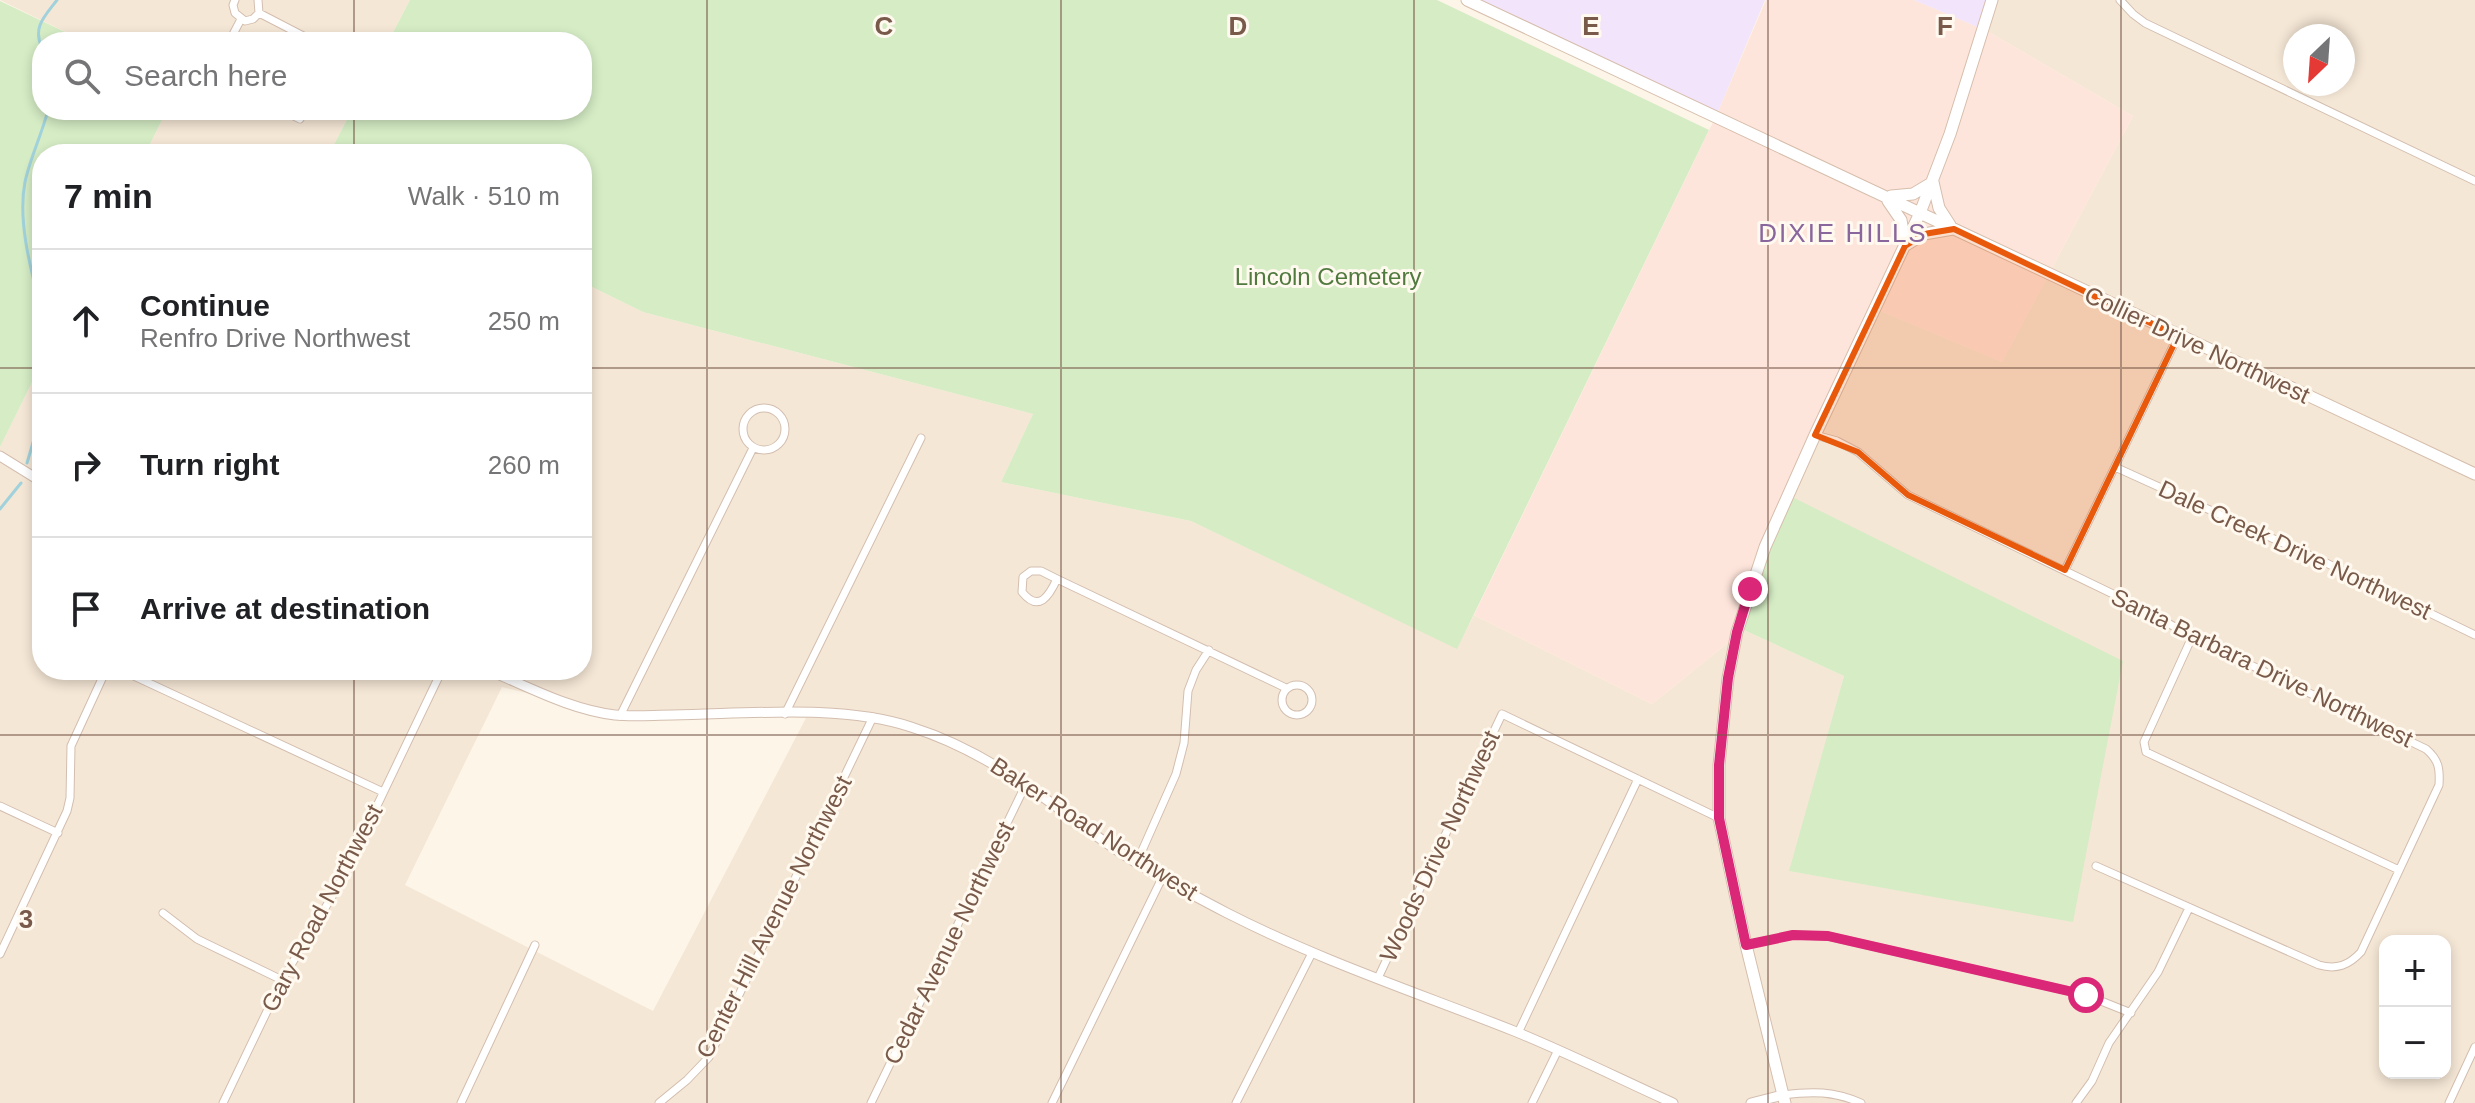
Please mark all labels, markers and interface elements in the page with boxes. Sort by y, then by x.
text: C [875,11,894,41]
text: D [1229,11,1247,41]
text: E [1582,11,1600,41]
text: F [1937,11,1953,41]
north arrow [2283,24,2355,96]
search box [32,32,592,120]
icon: search [60,54,104,98]
text: Search here [124,59,287,92]
text: 7 min [64,177,153,215]
text: Walk · 510 m [408,181,560,211]
district label: DIXIE HILLS [1758,218,1928,248]
park label: Lincoln Cemetery [1235,263,1421,290]
street label: Collier Drive Northwest [2080,280,2314,409]
text: Continue [140,289,270,322]
icon: ahead [64,299,108,343]
text: 250 m [488,306,560,336]
text: Renfro Drive Northwest [140,323,410,353]
icon: right [64,443,108,487]
text: Turn right [140,448,279,481]
text: 260 m [488,450,560,480]
street label: Dale Creek Drive Northwest [2155,474,2436,625]
route end [1732,571,1768,607]
street label: Santa Barbara Drive Northwest [2107,583,2418,753]
icon: arrive [64,587,108,631]
text: Arrive at destination [140,592,430,625]
street label: Woods Drive Northwest [1374,726,1505,966]
street label: Baker Road Northwest [986,752,1203,906]
street label: Center Hill Avenue Northwest [690,771,857,1062]
street label: Gary Road Northwest [255,799,388,1016]
street label: Cedar Avenue Northwest [878,817,1019,1068]
text: 3 [19,904,33,934]
map controls [2379,935,2451,1079]
button: + [2379,935,2451,1007]
route start [2068,977,2104,1013]
button: − [2379,1007,2451,1079]

